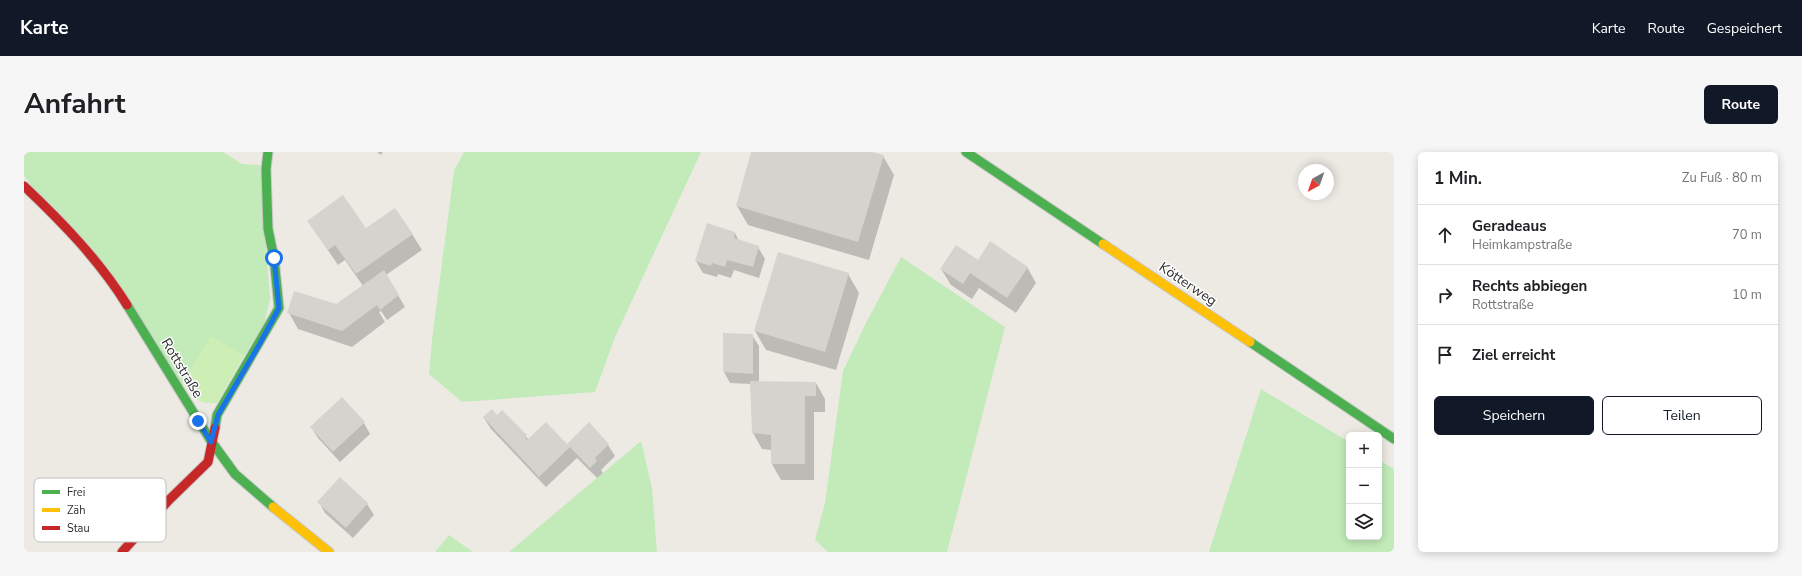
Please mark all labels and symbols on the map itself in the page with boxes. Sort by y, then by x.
north arrow [1298,164,1334,200]
route start [265,249,283,267]
street label: Kötterweg [1155,258,1221,310]
street label: Rottstraße [157,335,207,401]
route end [189,412,207,430]
legend [34,478,166,542]
text: Frei [67,485,85,500]
text: Zäh [67,503,85,518]
text: Stau [67,521,90,536]

